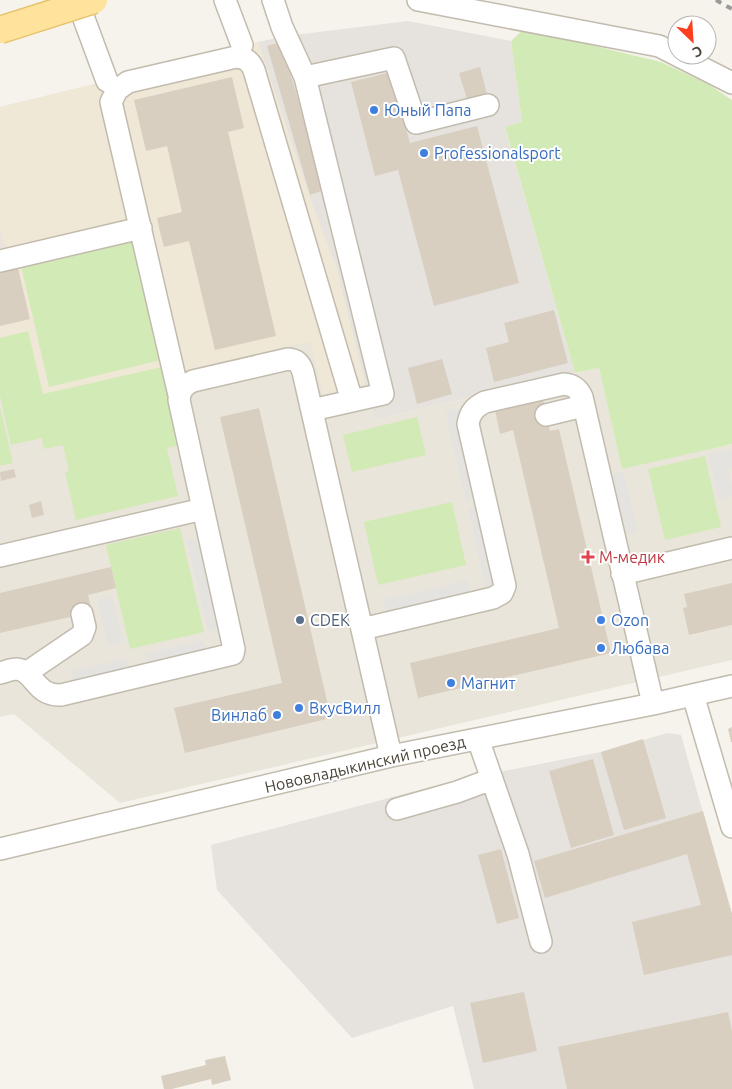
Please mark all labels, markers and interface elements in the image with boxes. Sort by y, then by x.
north arrow [667,15,717,65]
text: С [690,43,705,61]
place label: Юный Папа [384,101,471,119]
marker: Юный Папа [368,104,380,116]
place label: Professionalsport [434,144,561,162]
marker: Professionalsport [418,147,430,159]
place label: М-медик [599,548,665,566]
marker: М-медик [581,550,595,564]
place label: CDEK [310,611,350,629]
place label: Ozon [611,611,649,629]
marker: CDEK [294,614,306,626]
marker: Ozon [595,614,607,626]
place label: Любава [611,639,669,657]
marker: Любава [595,642,607,654]
place label: Магнит [461,674,516,692]
marker: Магнит [445,677,457,689]
place label: ВкусВилл [309,699,381,717]
marker: ВкусВилл [293,702,305,714]
place label: Винлаб [211,706,267,724]
marker: Винлаб [271,709,283,721]
street label: Нововладыкинский проезд [263,732,467,796]

